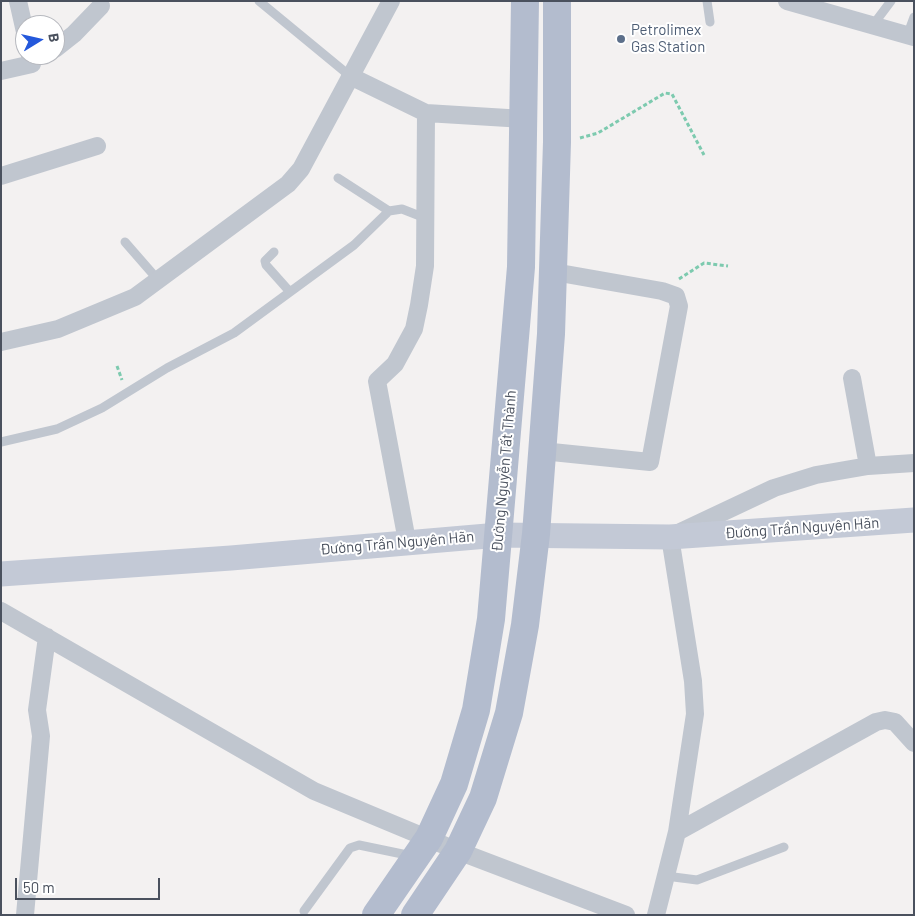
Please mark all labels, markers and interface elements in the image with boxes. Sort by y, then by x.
north arrow [15,15,65,65]
place label: Petrolimex Gas Station [631,21,705,56]
text: B [45,32,63,43]
marker: Petrolimex Gas Station [615,33,627,45]
street label: Đường Nguyễn Tất Thành [488,389,520,553]
street label: Đường Trần Nguyên Hãn [724,514,880,542]
street label: Đường Trần Nguyên Hãn [319,527,475,559]
scale bar [18,868,162,900]
text: 50 m [23,878,55,896]

